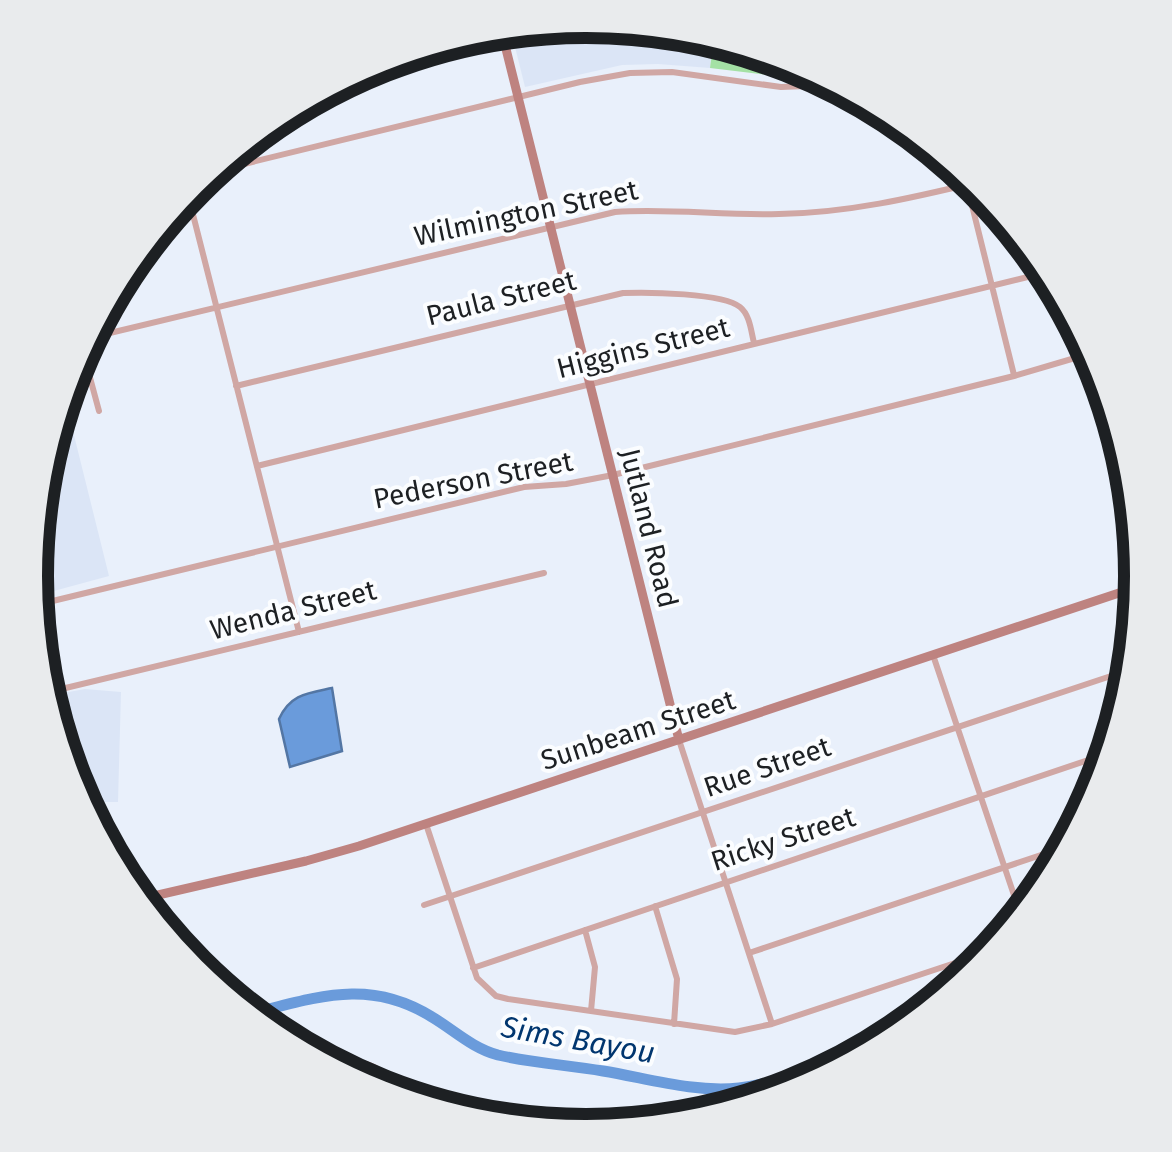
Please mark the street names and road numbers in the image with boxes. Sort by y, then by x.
street label: Wilmington Street [411,173,642,253]
street label: Paula Street [423,263,580,333]
street label: Higgins Street [553,310,734,385]
street label: Pederson Street [371,444,576,515]
street label: Jutland Road [613,445,685,611]
street label: Wenda Street [207,573,380,647]
street label: Sunbeam Street [537,683,740,777]
street label: Rue Street [699,730,836,804]
street label: Ricky Street [707,800,860,878]

